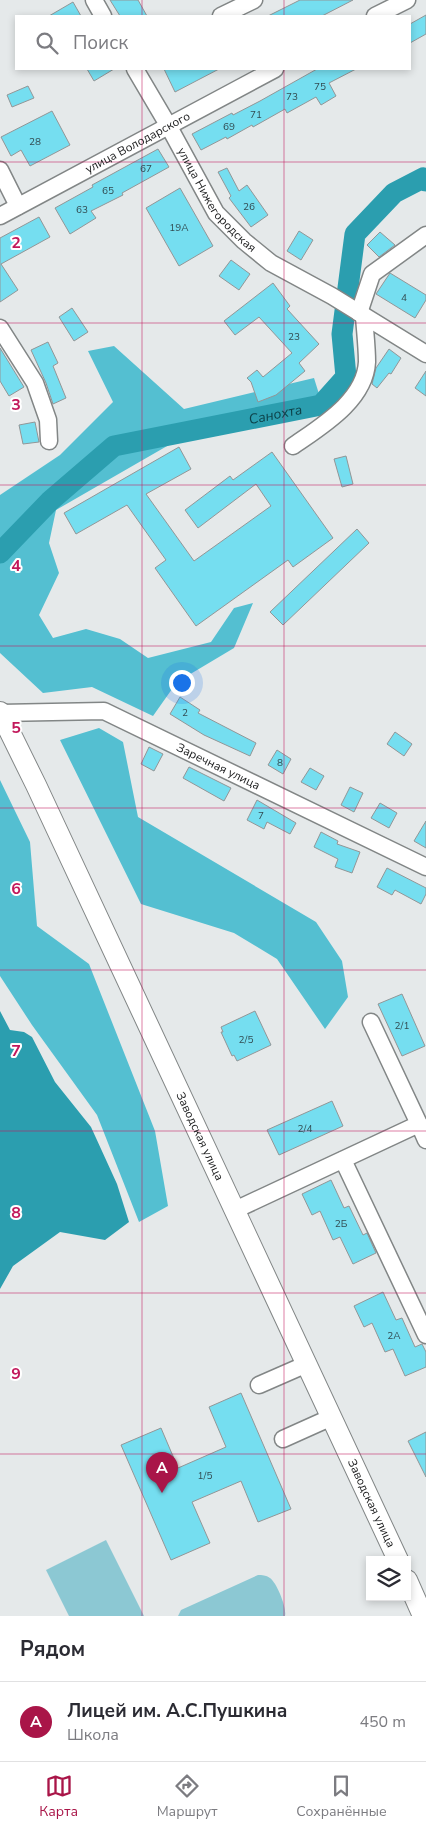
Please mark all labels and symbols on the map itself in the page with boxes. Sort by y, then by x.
house number: 75 [314,80,326,94]
house number: 73 [286,90,298,104]
street label: улица Володарского [82,108,193,177]
house number: 71 [250,108,262,122]
house number: 69 [223,120,235,134]
house number: 28 [29,135,41,149]
street label: улица Нижегородская [174,145,260,256]
house number: 67 [140,162,152,176]
house number: 65 [102,184,114,198]
house number: 26 [243,200,255,214]
house number: 63 [76,203,88,217]
house number: 19А [169,221,189,235]
text: 2 [11,232,21,254]
house number: 4 [401,291,407,305]
house number: 23 [288,330,300,344]
text: 3 [11,394,21,416]
water label: Санохта [247,400,304,429]
text: 4 [11,555,21,577]
your location [169,670,195,696]
house number: 2 [182,706,188,720]
text: 5 [11,717,21,739]
street label: Заречная улица [174,739,263,793]
house number: 8 [277,756,283,770]
house number: 7 [258,809,264,823]
text: 6 [11,878,21,900]
house number: 2/1 [395,1019,409,1033]
house number: 2/5 [239,1033,253,1047]
text: 7 [11,1040,21,1062]
street label: Заводская улица [172,1089,228,1183]
house number: 2/4 [298,1122,312,1136]
text: 8 [11,1202,21,1224]
house number: 2Б [335,1217,348,1231]
house number: 2А [387,1329,401,1343]
text: 9 [11,1363,21,1385]
pin: A [146,1452,178,1493]
street label: Заводская улица [344,1456,399,1550]
house number: 1/5 [198,1469,212,1483]

